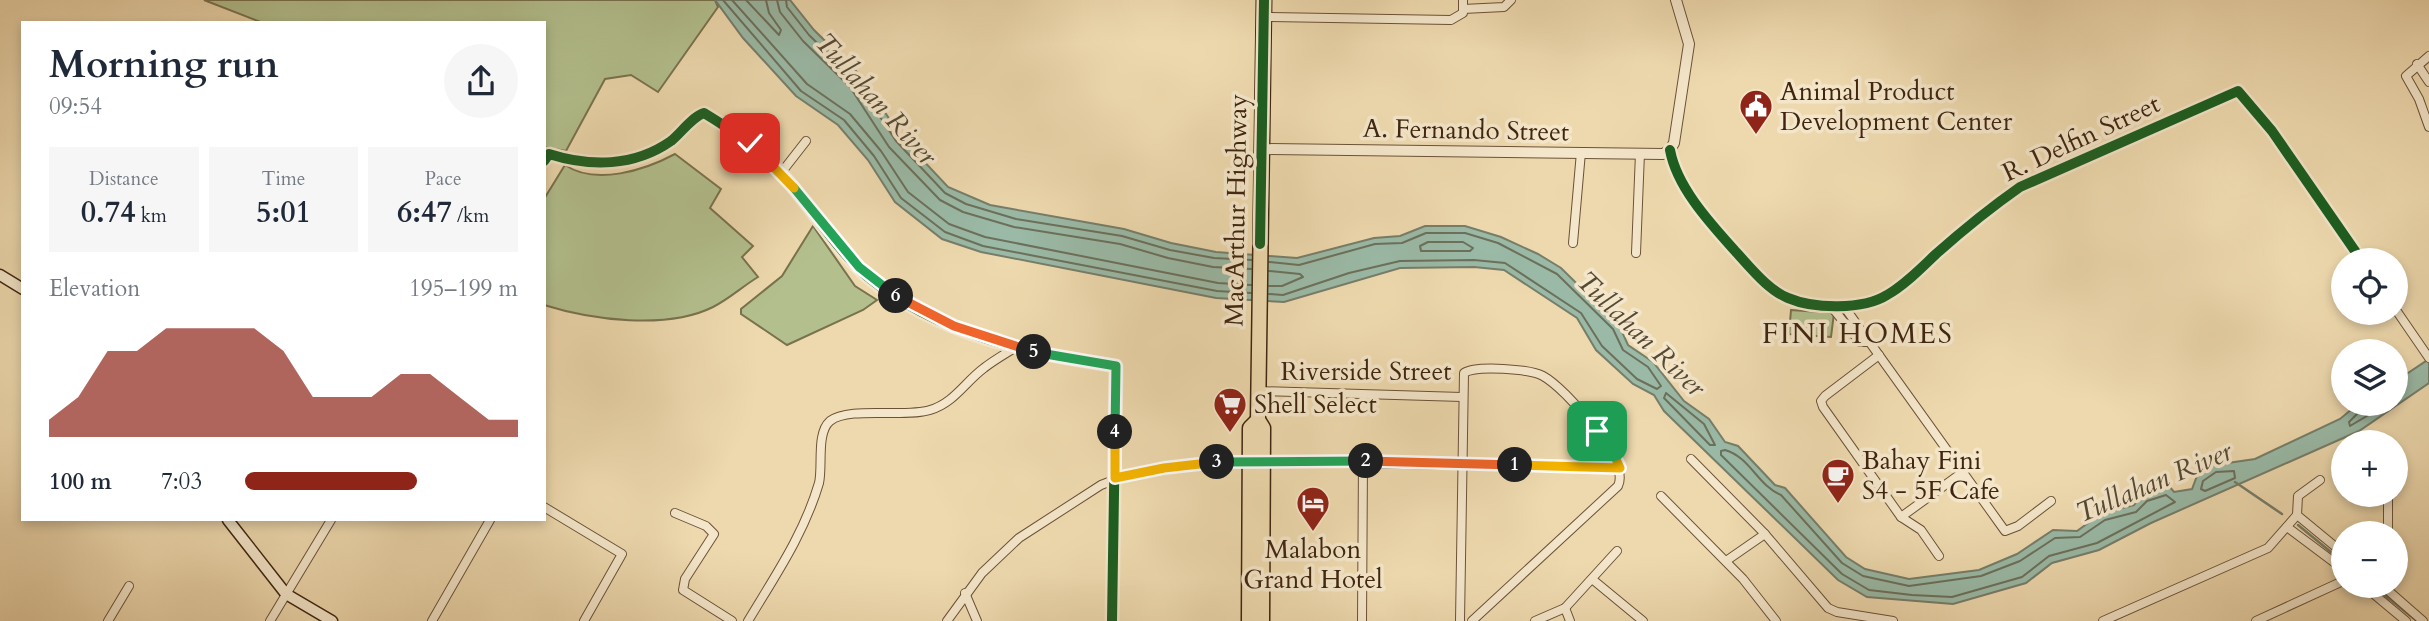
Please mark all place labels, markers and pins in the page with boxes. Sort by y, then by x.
place label: Animal Product Development Center [1780,74,2013,139]
public building icon: Animal Product Development Center [1737,87,1775,136]
pin [720,113,780,173]
pin: 6 [878,278,914,314]
pin: 5 [1016,334,1052,370]
supermarket icon: Shell Select [1211,385,1249,434]
place label: Shell Select [1254,387,1377,422]
pin [1567,401,1627,461]
pin: 4 [1098,414,1132,450]
place label: Bahay Fini S4 - 5F Cafe [1862,443,2000,508]
pin: 3 [1200,444,1234,480]
pin: 2 [1348,444,1384,478]
pin: 1 [1498,448,1532,482]
cafe icon: Bahay Fini S4 - 5F Cafe [1819,456,1857,505]
hotel icon: Malabon Grand Hotel [1294,484,1332,533]
place label: Malabon Grand Hotel [1243,532,1383,597]

